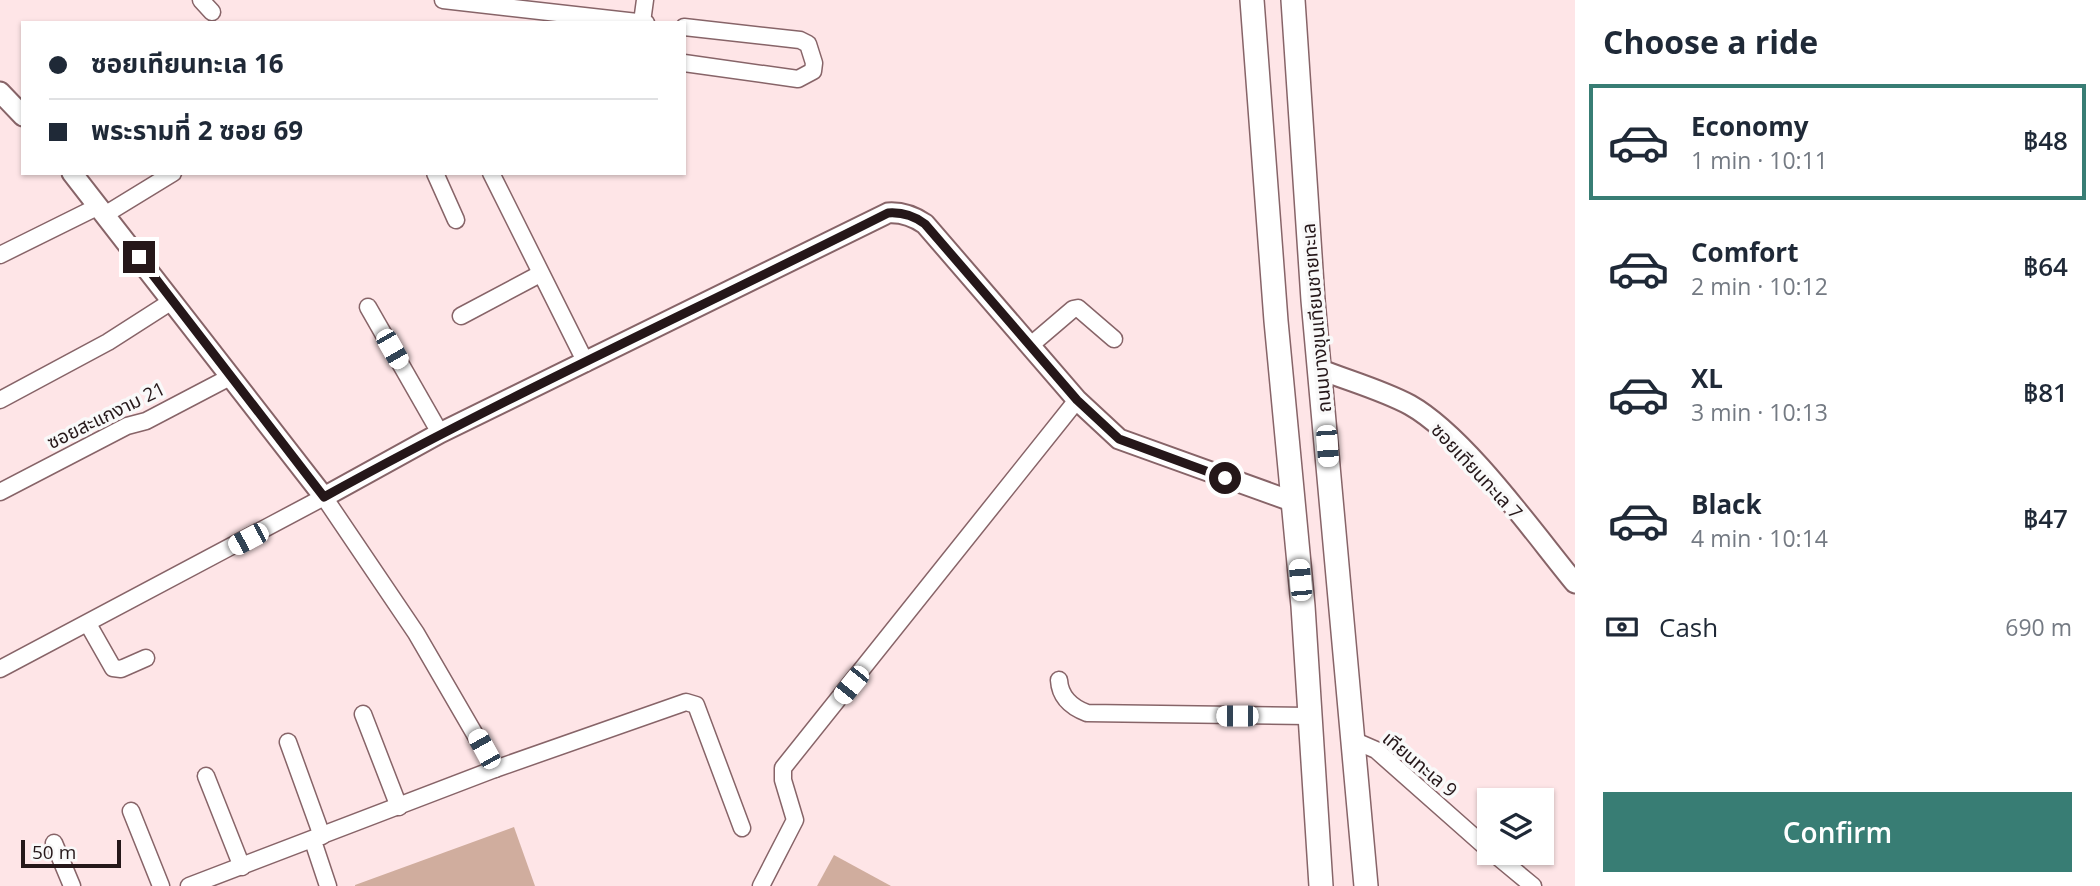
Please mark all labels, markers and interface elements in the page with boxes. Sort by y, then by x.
text: Choose a ride [1603,20,1818,63]
text: ซอยเทียนทะเล 16 [91,45,284,81]
text: Economy [1691,108,1809,144]
icon: car [1607,111,1670,174]
text: พระรามที่ 2 ซอย 69 [91,112,303,148]
text: ฿48 [2023,122,2068,158]
text: 1 min · 10:11 [1691,144,1828,176]
street label: ถนนบางขุนเทียนชายทะเล [1295,222,1337,414]
text: Comfort [1691,234,1798,270]
icon: car [1607,237,1670,300]
route end [123,241,155,273]
text: ฿64 [2023,248,2068,284]
text: 2 min · 10:12 [1691,270,1828,302]
car [373,326,412,372]
text: XL [1691,360,1723,396]
icon: car [1607,363,1670,426]
text: ฿81 [2023,374,2068,410]
street label: ซอยสะแกงาม 21 [43,375,169,455]
text: 3 min · 10:13 [1691,396,1828,428]
street label: ซอยเทียนทะเล 7 [1426,417,1528,525]
car [1316,424,1339,468]
route start [1209,462,1241,494]
text: Black [1691,486,1762,522]
icon: car [1607,489,1670,552]
text: ฿47 [2023,500,2068,536]
car [225,520,272,558]
text: 4 min · 10:14 [1691,522,1828,554]
car [1288,558,1313,602]
icon: cash [1603,608,1641,646]
text: Cash [1659,609,1718,645]
text: 690 m [2005,611,2072,643]
car [830,662,873,708]
car [1217,706,1259,727]
street label: เทียนทะเล 9 [1377,725,1463,803]
car [465,726,504,772]
map controls [1477,788,1554,865]
button: layers [1477,788,1554,865]
button: Confirm [1603,792,2072,872]
scale bar [21,837,121,869]
text: 50 m [32,839,76,865]

